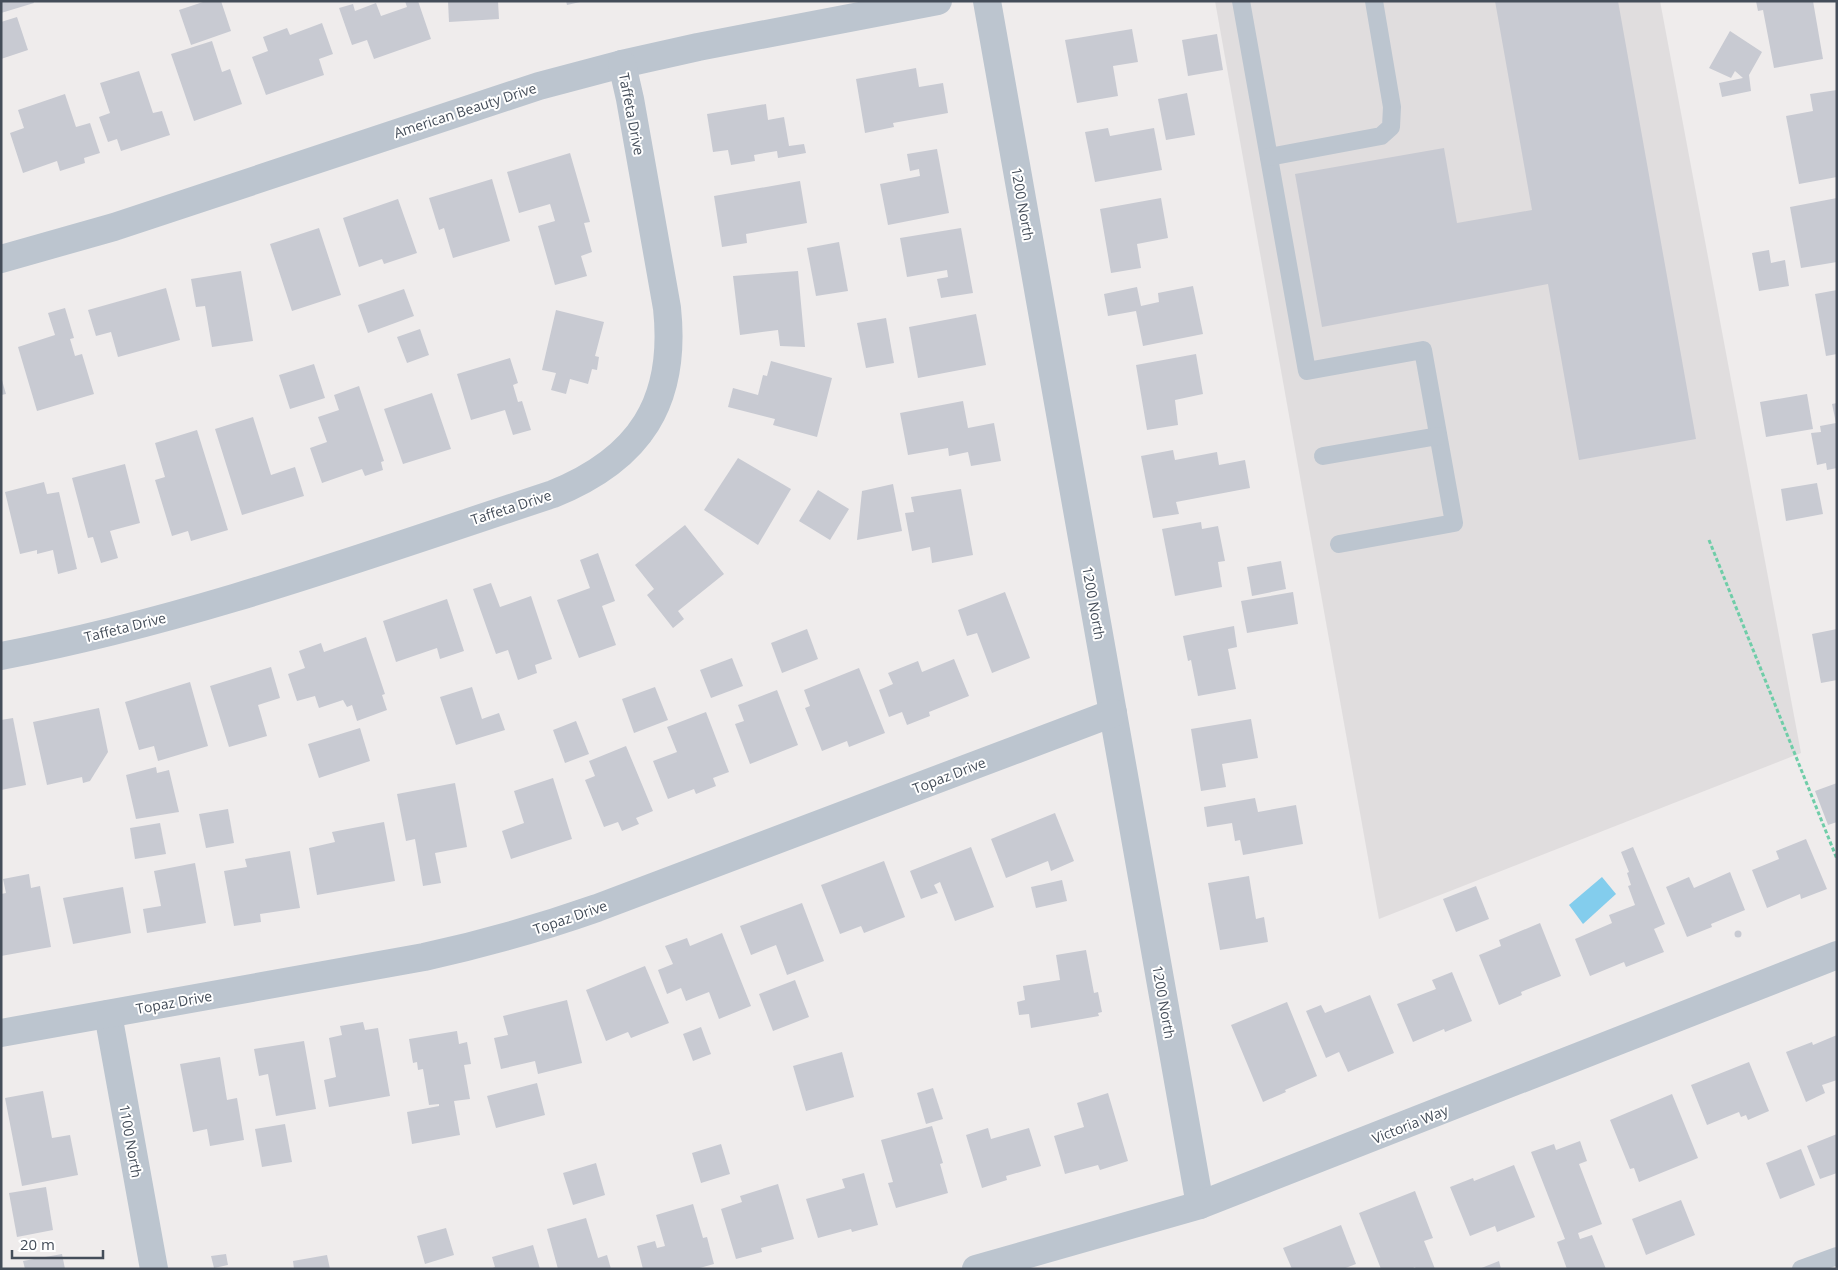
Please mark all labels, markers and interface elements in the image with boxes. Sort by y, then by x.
street label: Taffeta Drive [615,71,649,157]
street label: American Beauty Drive [391,78,539,142]
street label: 1200 North [1007,166,1039,242]
street label: Taffeta Drive [468,485,554,529]
street label: 1200 North [1078,565,1110,641]
street label: Taffeta Drive [82,608,168,646]
street label: Topaz Drive [910,752,988,798]
street label: Topaz Drive [531,895,610,939]
street label: 1200 North [1148,964,1180,1040]
street label: Topaz Drive [134,986,214,1018]
street label: Victoria Way [1369,1100,1452,1148]
street label: 1100 North [115,1103,147,1179]
scale bar [12,1228,104,1260]
text: 20 m [20,1234,55,1254]

